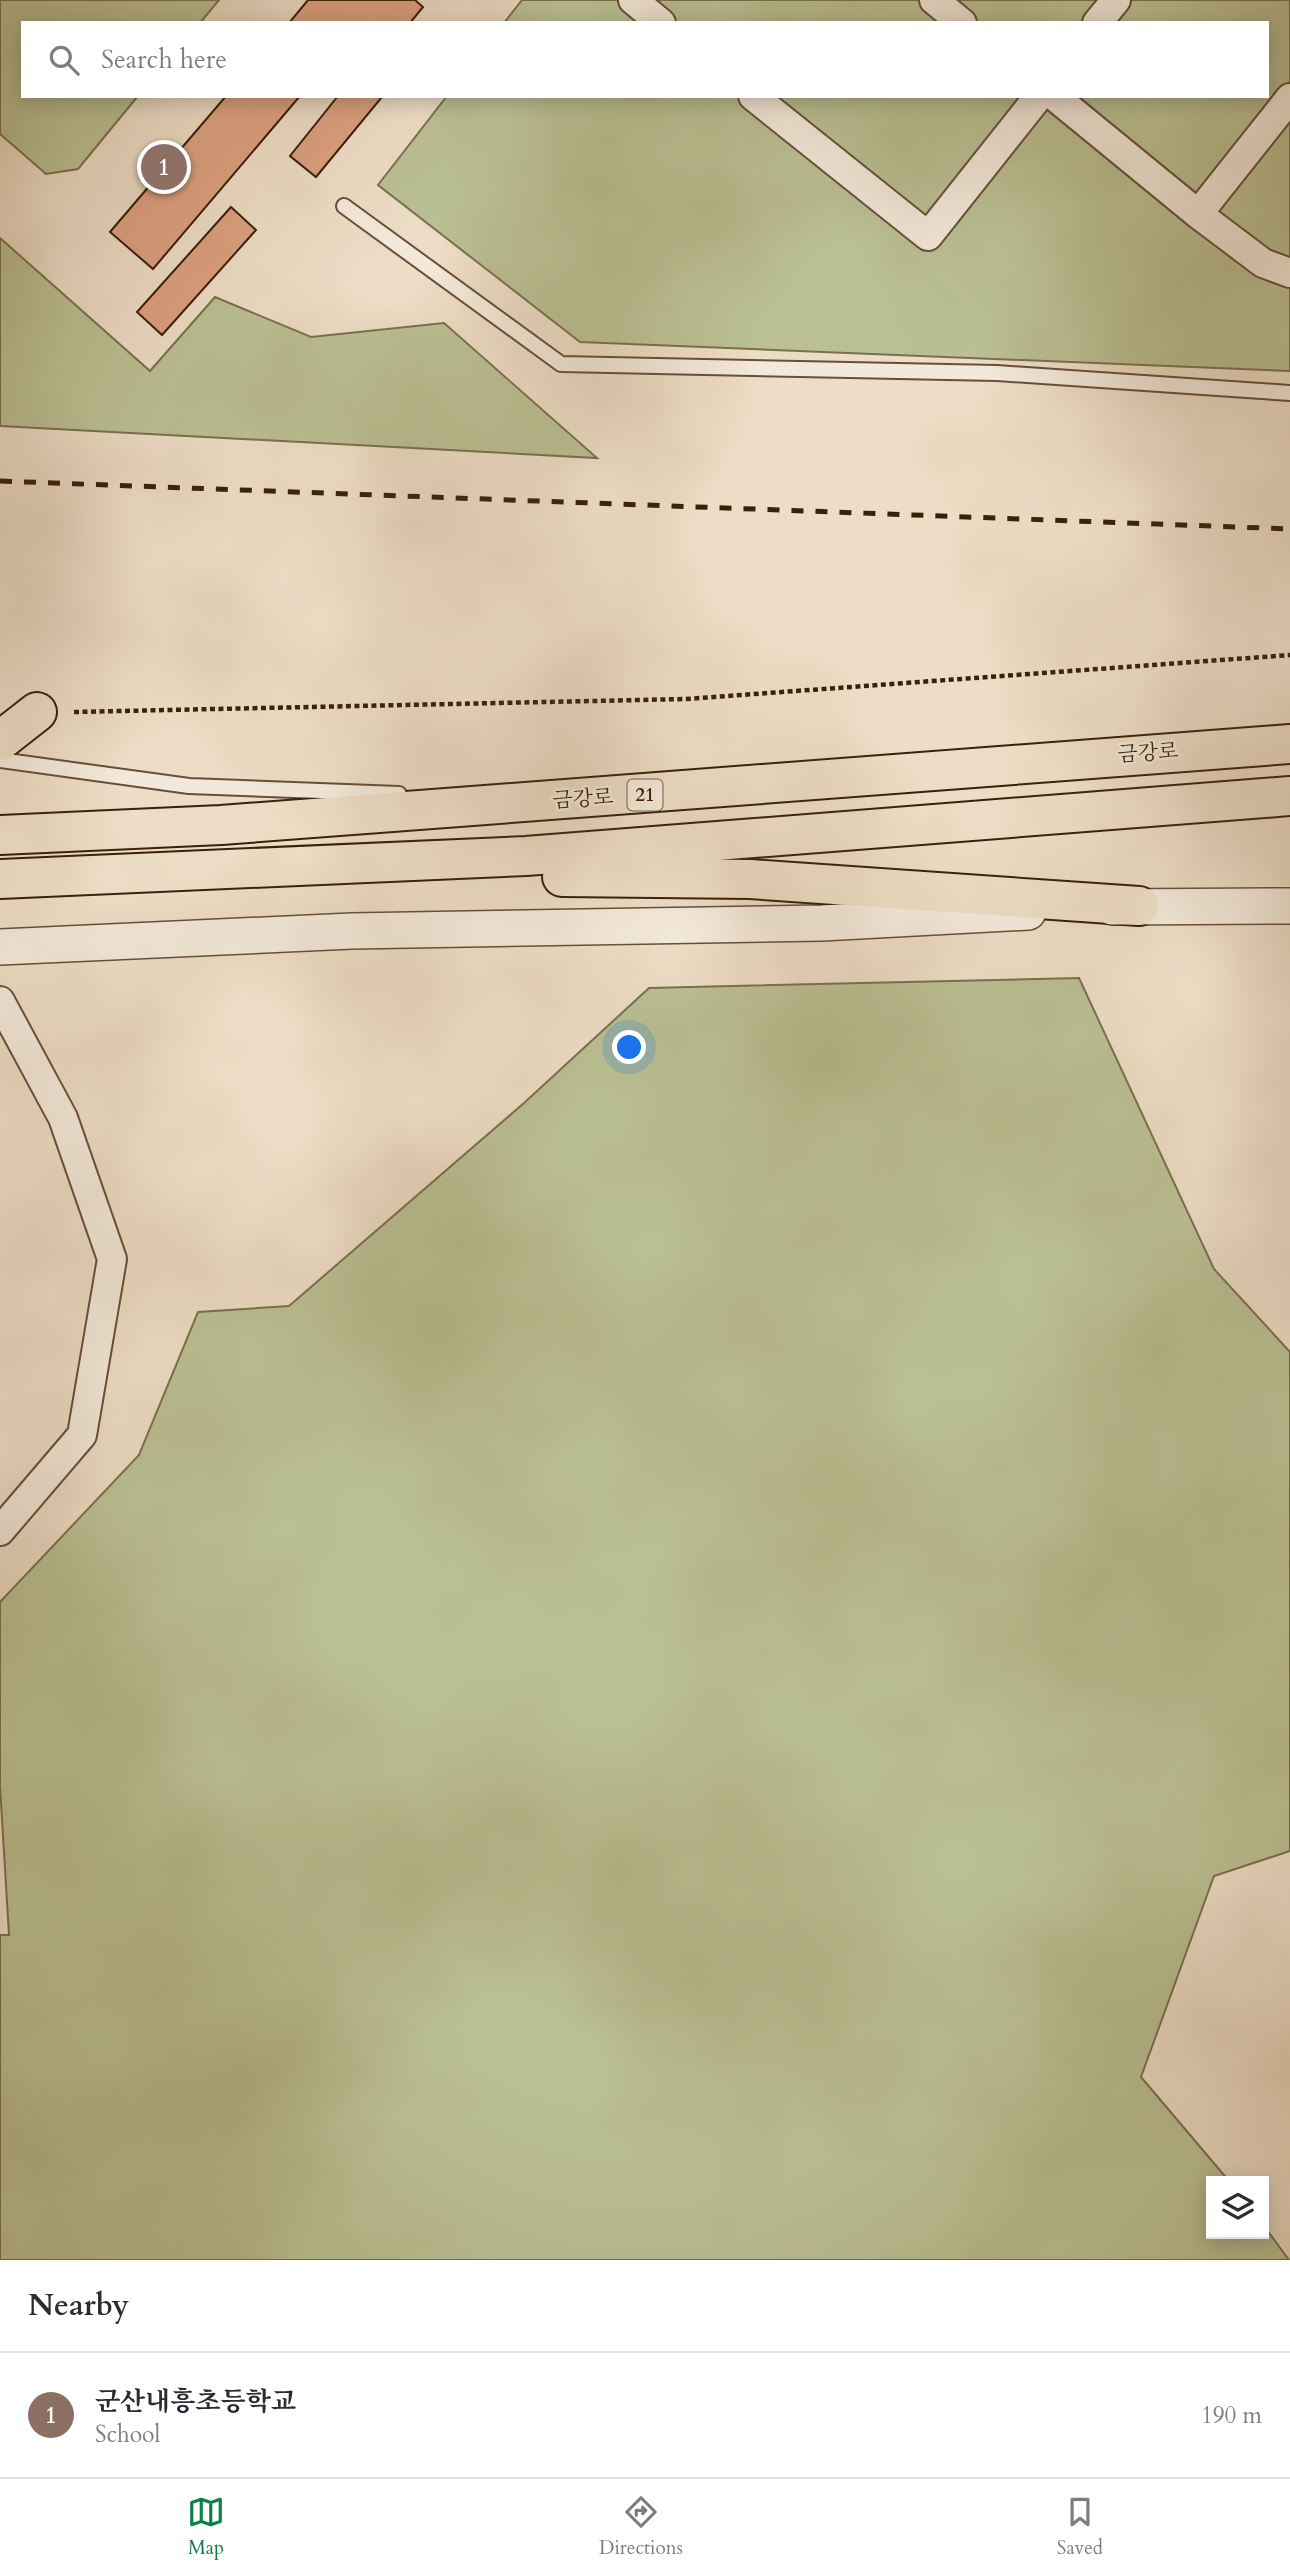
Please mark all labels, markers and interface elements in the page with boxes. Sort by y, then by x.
search box [21,21,1269,98]
icon: search [45,41,83,79]
text: Search here [101,42,227,77]
pin: 1 [141,141,187,193]
street label: 금강로 [1117,736,1179,770]
road number: 21 [628,780,662,810]
street label: 금강로 [552,782,614,816]
your location [612,1030,646,1064]
map controls [1206,2176,1269,2239]
button: layers [1206,2176,1269,2239]
text: Nearby [28,2285,129,2326]
text: 군산내흥초등학교 [95,2384,296,2419]
text: 1 [45,2400,57,2431]
text: 190 m [1201,2400,1262,2431]
text: School [95,2419,160,2450]
tab: Map [187,2493,225,2561]
tab: Directions [599,2493,683,2561]
tab: Saved [1057,2493,1103,2561]

